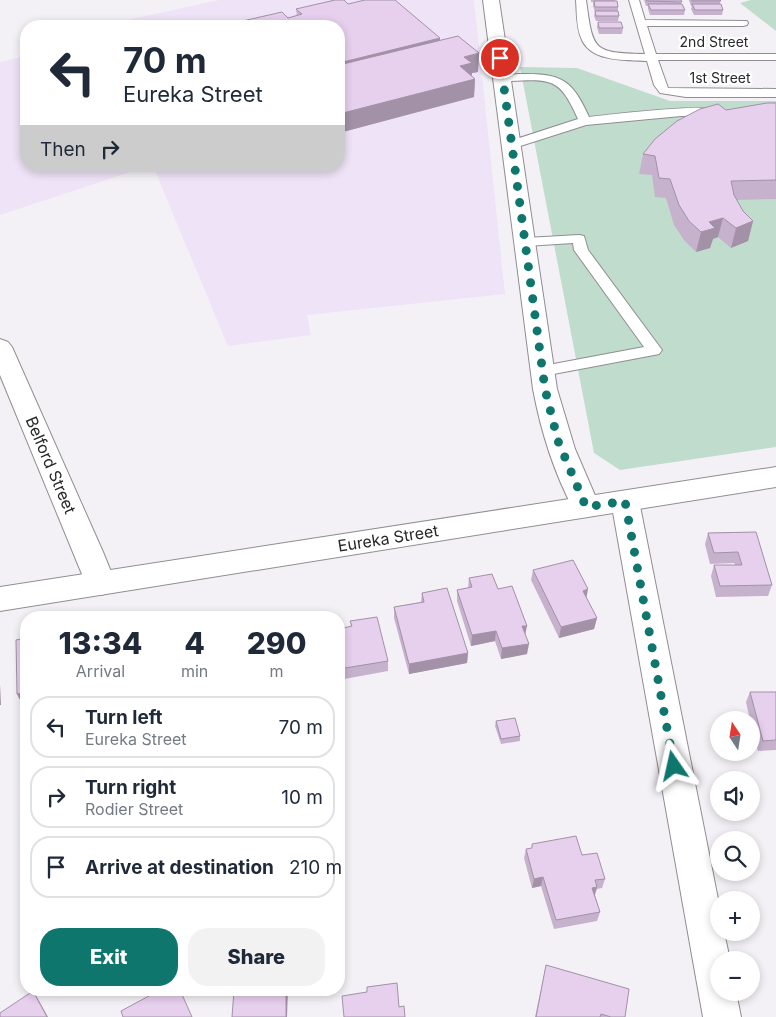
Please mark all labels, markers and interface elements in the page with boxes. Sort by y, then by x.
street label: 2nd Street [680,33,749,50]
pin [479,37,521,79]
text: 70 m [123,39,207,81]
icon: left [40,40,105,105]
icon: arrive [486,44,514,72]
street label: 1st Street [689,69,751,86]
text: Eureka Street [123,81,263,107]
icon: right [96,135,124,163]
text: Then [40,138,86,161]
street label: Belford Street [21,413,81,517]
street label: Eureka Street [336,520,440,556]
text: 13:34 [59,625,142,661]
text: 4 [184,625,205,661]
text: 290 [247,625,306,661]
text: Arrival [76,661,125,681]
text: min [181,661,208,681]
text: m [270,661,284,681]
text: Turn left [85,706,163,729]
north arrow [710,711,760,761]
map controls [710,711,760,1001]
icon: left [42,713,70,741]
text: 70 m [279,716,323,739]
text: Eureka Street [85,729,187,749]
position arrow [647,739,699,791]
button: sound [710,771,760,821]
text: Turn right [85,776,176,799]
icon: right [42,783,70,811]
text: 10 m [281,786,323,809]
text: Rodier Street [85,799,183,819]
button: search [710,831,760,881]
icon: arrive [42,853,70,881]
text: Arrive at destination [85,856,274,879]
text: 210 m [289,856,342,879]
button: + [710,891,760,941]
button: Exit [40,928,178,986]
button: Share [188,928,325,986]
button: − [710,951,760,1001]

